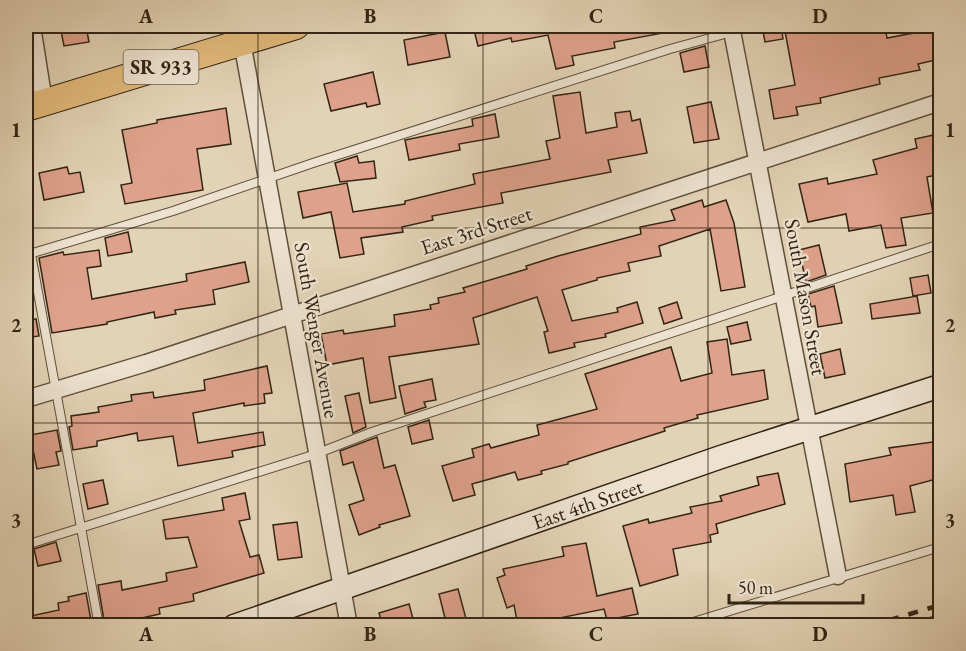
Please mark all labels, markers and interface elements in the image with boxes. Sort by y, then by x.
text: A [138,3,154,29]
text: B [364,3,376,29]
text: C [589,3,603,29]
text: D [812,3,828,29]
road number: SR 933 [124,50,198,84]
text: 1 [11,117,21,143]
text: 1 [945,117,955,143]
street label: East 3rd Street [417,199,535,261]
street label: South Mason Street [779,217,833,378]
street label: South Wenger Avenue [288,240,346,420]
text: 2 [11,312,22,338]
text: 2 [945,312,956,338]
street label: East 4th Street [528,472,647,535]
text: 3 [11,507,21,533]
text: 3 [945,507,955,533]
scale bar [729,567,862,605]
text: 50 m [738,576,773,599]
text: A [138,621,154,647]
text: B [364,621,376,647]
text: C [589,621,603,647]
text: D [812,621,828,647]

